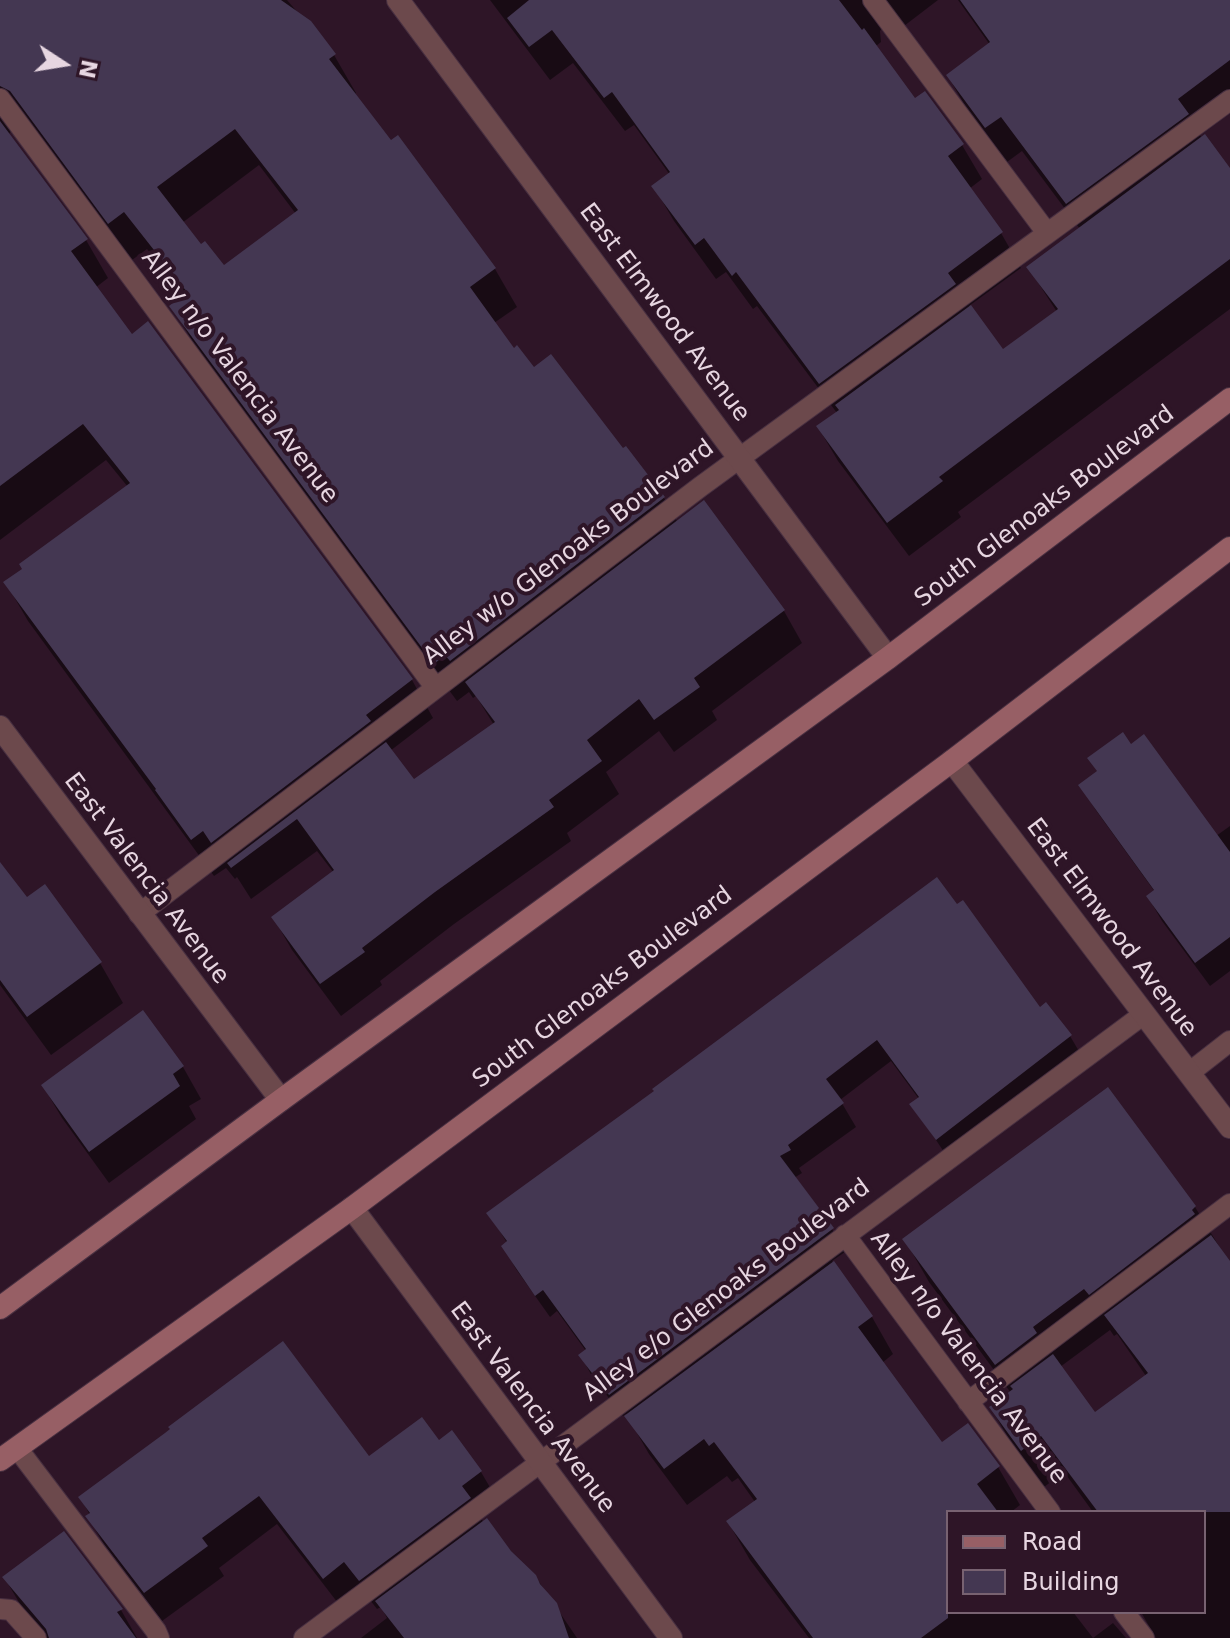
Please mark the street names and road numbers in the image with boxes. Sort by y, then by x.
street label: East Elmwood Avenue [573,198,755,428]
street label: Alley n/o Valencia Avenue [134,245,344,509]
street label: South Glenoaks Boulevard [910,400,1180,614]
street label: Alley w/o Glenoaks Boulevard [418,434,720,672]
street label: East Valencia Avenue [57,768,235,990]
street label: East Elmwood Avenue [1020,813,1202,1043]
street label: South Glenoaks Boulevard [468,881,738,1095]
street label: Alley e/o Glenoaks Boulevard [578,1174,876,1408]
street label: Alley n/o Valencia Avenue [863,1226,1073,1490]
street label: East Valencia Avenue [443,1297,621,1519]

